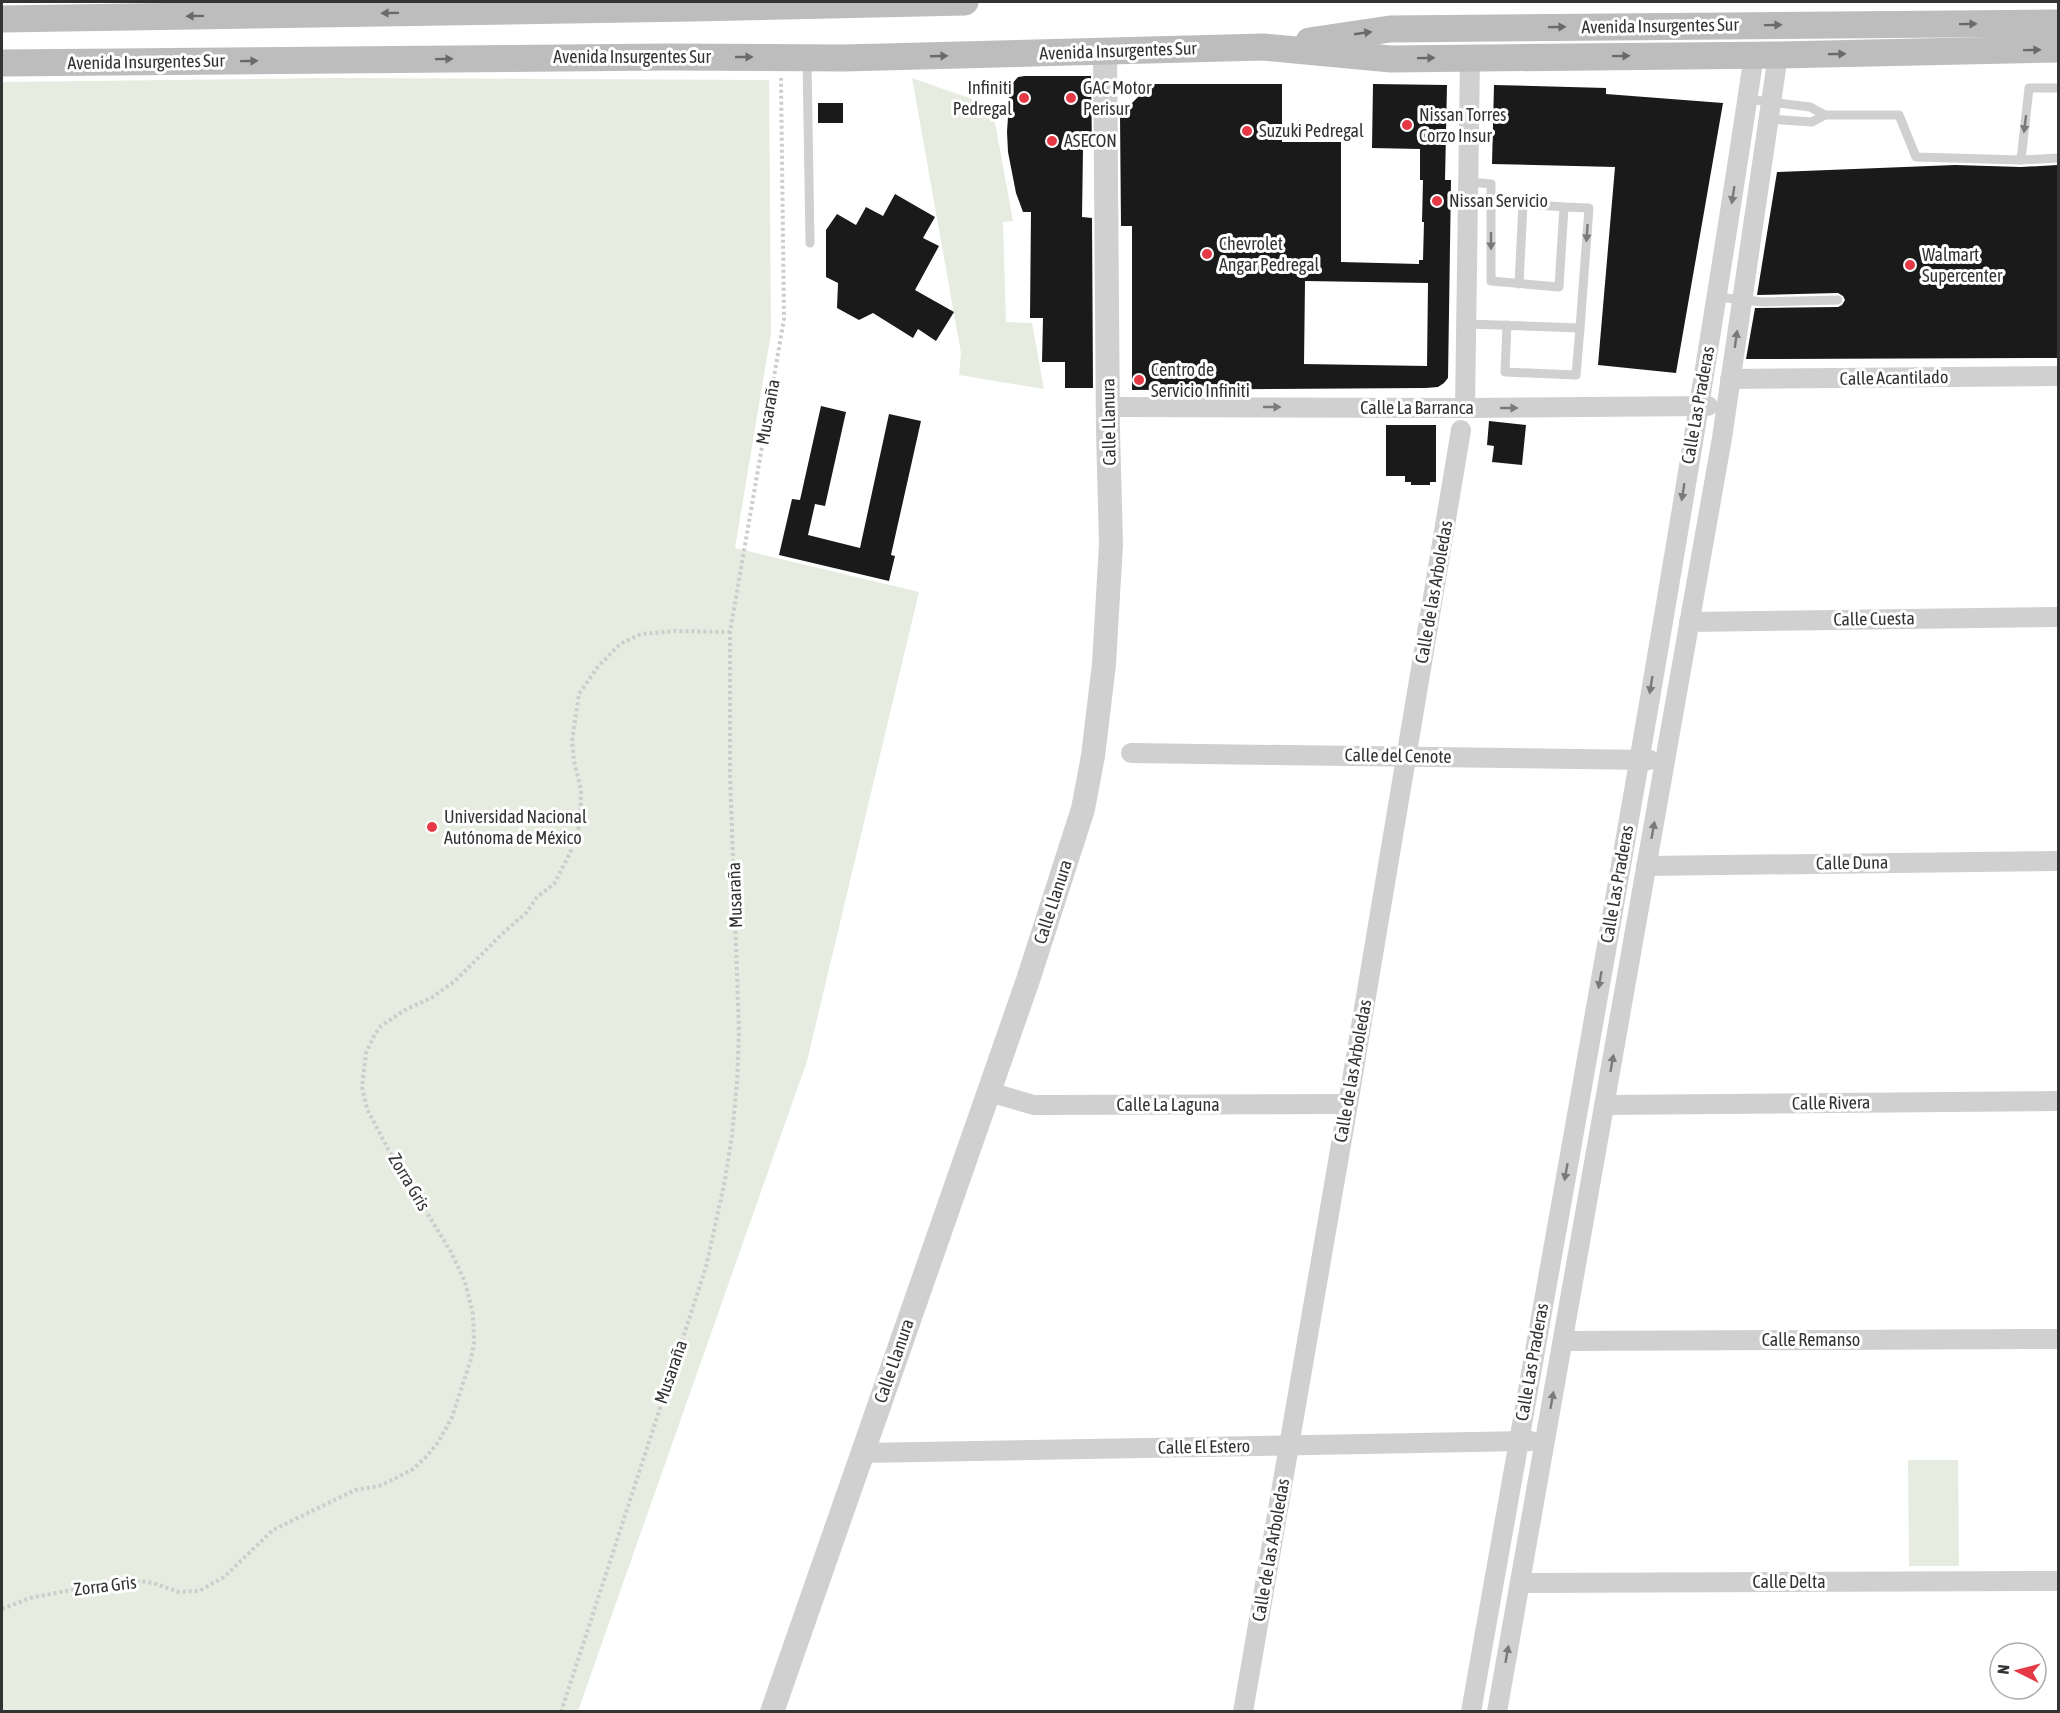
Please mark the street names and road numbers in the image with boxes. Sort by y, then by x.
street label: Avenida Insurgentes Sur [1581,14,1740,37]
street label: Avenida Insurgentes Sur [1039,37,1198,64]
street label: Avenida Insurgentes Sur [553,46,711,67]
street label: Avenida Insurgentes Sur [67,50,226,73]
street label: Calle Las Praderas [1677,344,1718,465]
street label: Calle Acantilado [1840,366,1948,389]
street label: Musaraña [751,378,784,446]
street label: Calle Llanura [1097,378,1120,466]
street label: Calle La Barranca [1360,397,1474,418]
street label: Calle de las Arboledas [1411,519,1456,665]
street label: Calle Cuesta [1833,607,1915,630]
street label: Calle del Cenote [1344,744,1452,767]
street label: Calle Las Praderas [1596,823,1637,944]
street label: Calle Duna [1816,851,1888,874]
street label: Calle Llanura [1029,857,1076,947]
street label: Musaraña [723,862,746,928]
street label: Calle de las Arboledas [1330,998,1375,1144]
street label: Calle Rivera [1792,1091,1870,1114]
street label: Calle La Laguna [1116,1094,1220,1115]
street label: Zorra Gris [384,1149,435,1214]
street label: Calle Las Praderas [1511,1301,1552,1422]
street label: Calle Llanura [869,1316,918,1406]
street label: Calle Remanso [1762,1329,1860,1350]
street label: Musaraña [650,1337,691,1406]
street label: Calle El Estero [1158,1435,1250,1458]
street label: Calle de las Arboledas [1248,1477,1293,1623]
street label: Zorra Gris [72,1571,137,1600]
street label: Calle Delta [1752,1571,1826,1592]

